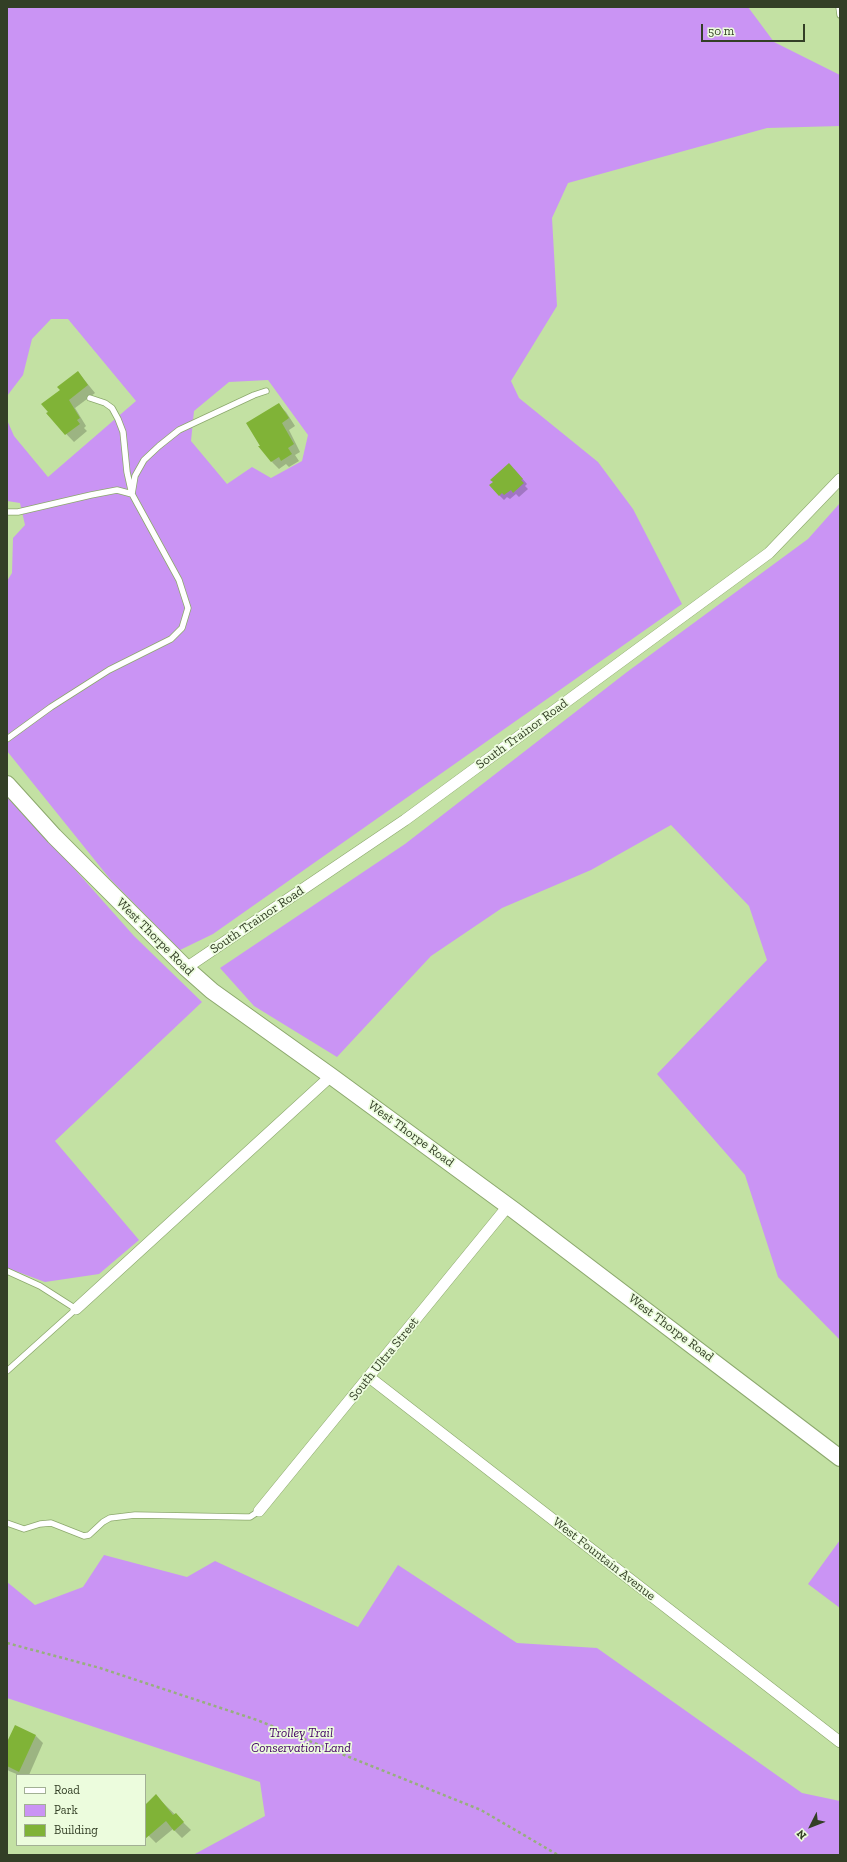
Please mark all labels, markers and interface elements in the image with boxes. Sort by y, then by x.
scale bar [703,16,807,42]
text: 50 m [708,24,734,38]
street label: South Trainor Road [473,695,571,773]
street label: South Trainor Road [207,883,307,957]
street label: West Thorpe Road [113,895,197,979]
street label: West Thorpe Road [365,1097,457,1171]
street label: West Thorpe Road [625,1291,717,1365]
street label: South Ultra Street [346,1314,422,1404]
street label: West Fountain Avenue [550,1514,658,1604]
park label: Trolley Trail Conservation Land [251,1725,351,1756]
legend [16,1774,146,1846]
text: Road [54,1783,80,1797]
text: Park [54,1803,78,1817]
north arrow [791,1806,831,1846]
text: Building [54,1823,98,1837]
text: N [794,1827,809,1842]

